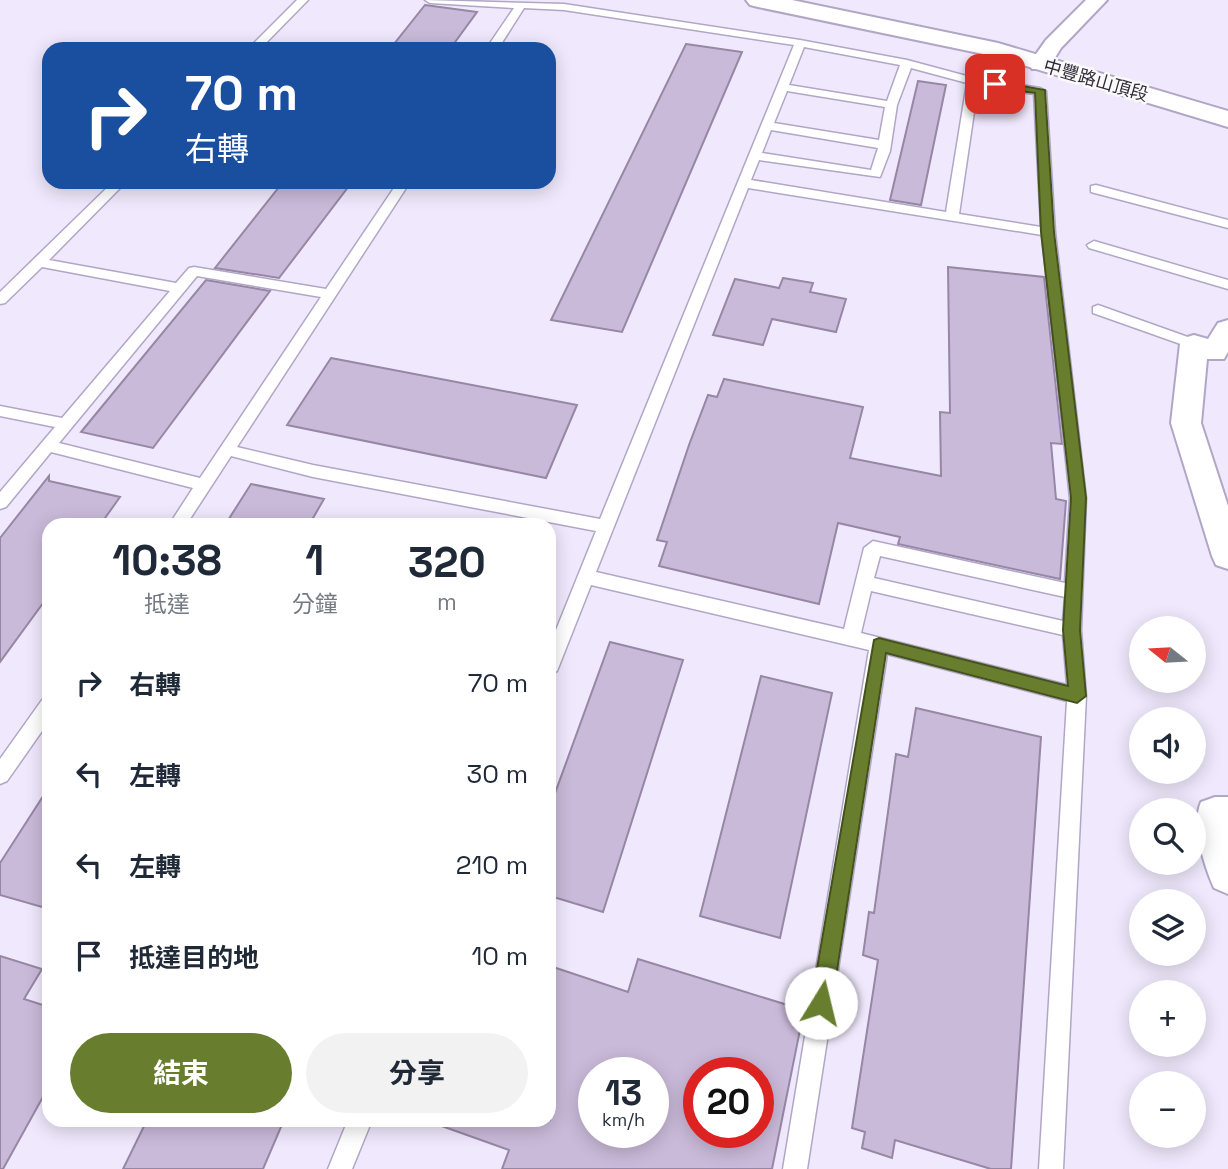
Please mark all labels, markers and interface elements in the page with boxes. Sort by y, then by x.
pin [965,54,1025,114]
street label: 中豐路山頂段 [1041,54,1151,106]
text: 70 m [185,62,298,124]
icon: arrive [976,65,1014,103]
icon: right [70,70,161,161]
text: 右轉 [185,129,249,169]
text: 10:38 [112,534,222,587]
text: 1 [305,534,324,587]
text: 320 [408,536,486,589]
text: m [437,587,457,617]
text: 抵達 [144,589,190,619]
text: 分鐘 [292,589,338,619]
north arrow [1129,616,1206,693]
map controls [1129,616,1206,1148]
icon: right [70,664,108,702]
text: 70 m [468,666,528,700]
text: 右轉 [129,668,181,702]
button: sound [1129,707,1206,784]
icon: left [70,755,108,793]
text: 30 m [467,757,528,791]
text: 左轉 [129,759,181,793]
button: search [1129,798,1206,875]
icon: left [70,846,108,884]
text: 210 m [456,848,528,882]
text: 左轉 [129,850,181,884]
button: layers [1129,889,1206,966]
icon: arrive [70,937,108,975]
text: 10 m [471,939,528,973]
text: 抵達目的地 [129,941,259,975]
position arrow [784,966,858,1040]
button: + [1129,980,1206,1057]
button: 結束 [70,1033,292,1113]
button: 分享 [306,1033,528,1113]
speed limit sign: 20 [683,1057,774,1148]
text: 13 [605,1071,642,1115]
button: − [1129,1071,1206,1148]
text: km/h [602,1108,645,1131]

